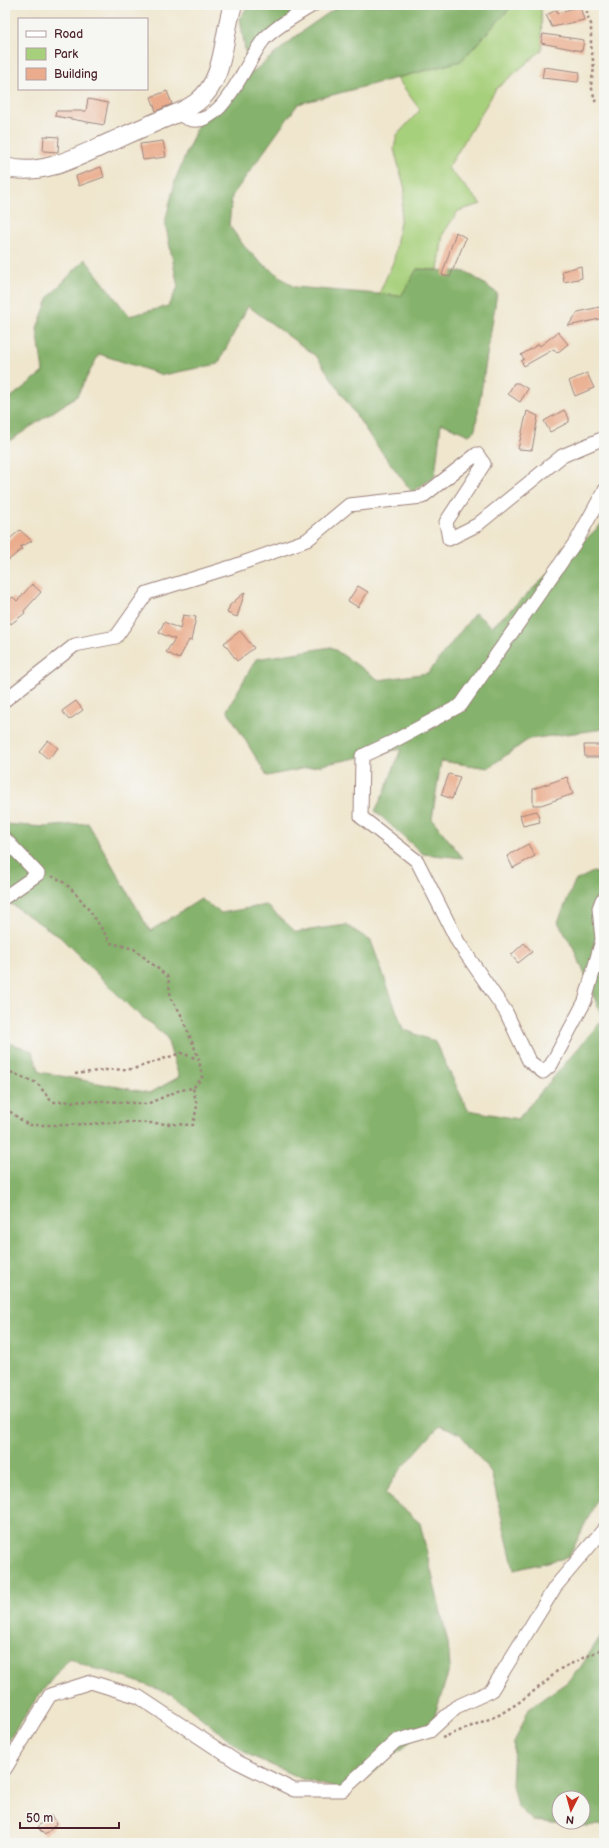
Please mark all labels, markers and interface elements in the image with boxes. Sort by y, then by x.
legend [18,18,148,90]
text: Road [54,27,83,42]
text: Park [54,47,78,62]
text: Building [54,67,98,82]
north arrow [551,1790,591,1830]
scale bar [20,1804,119,1830]
text: 50 m [26,1811,53,1826]
text: N [565,1813,575,1826]

